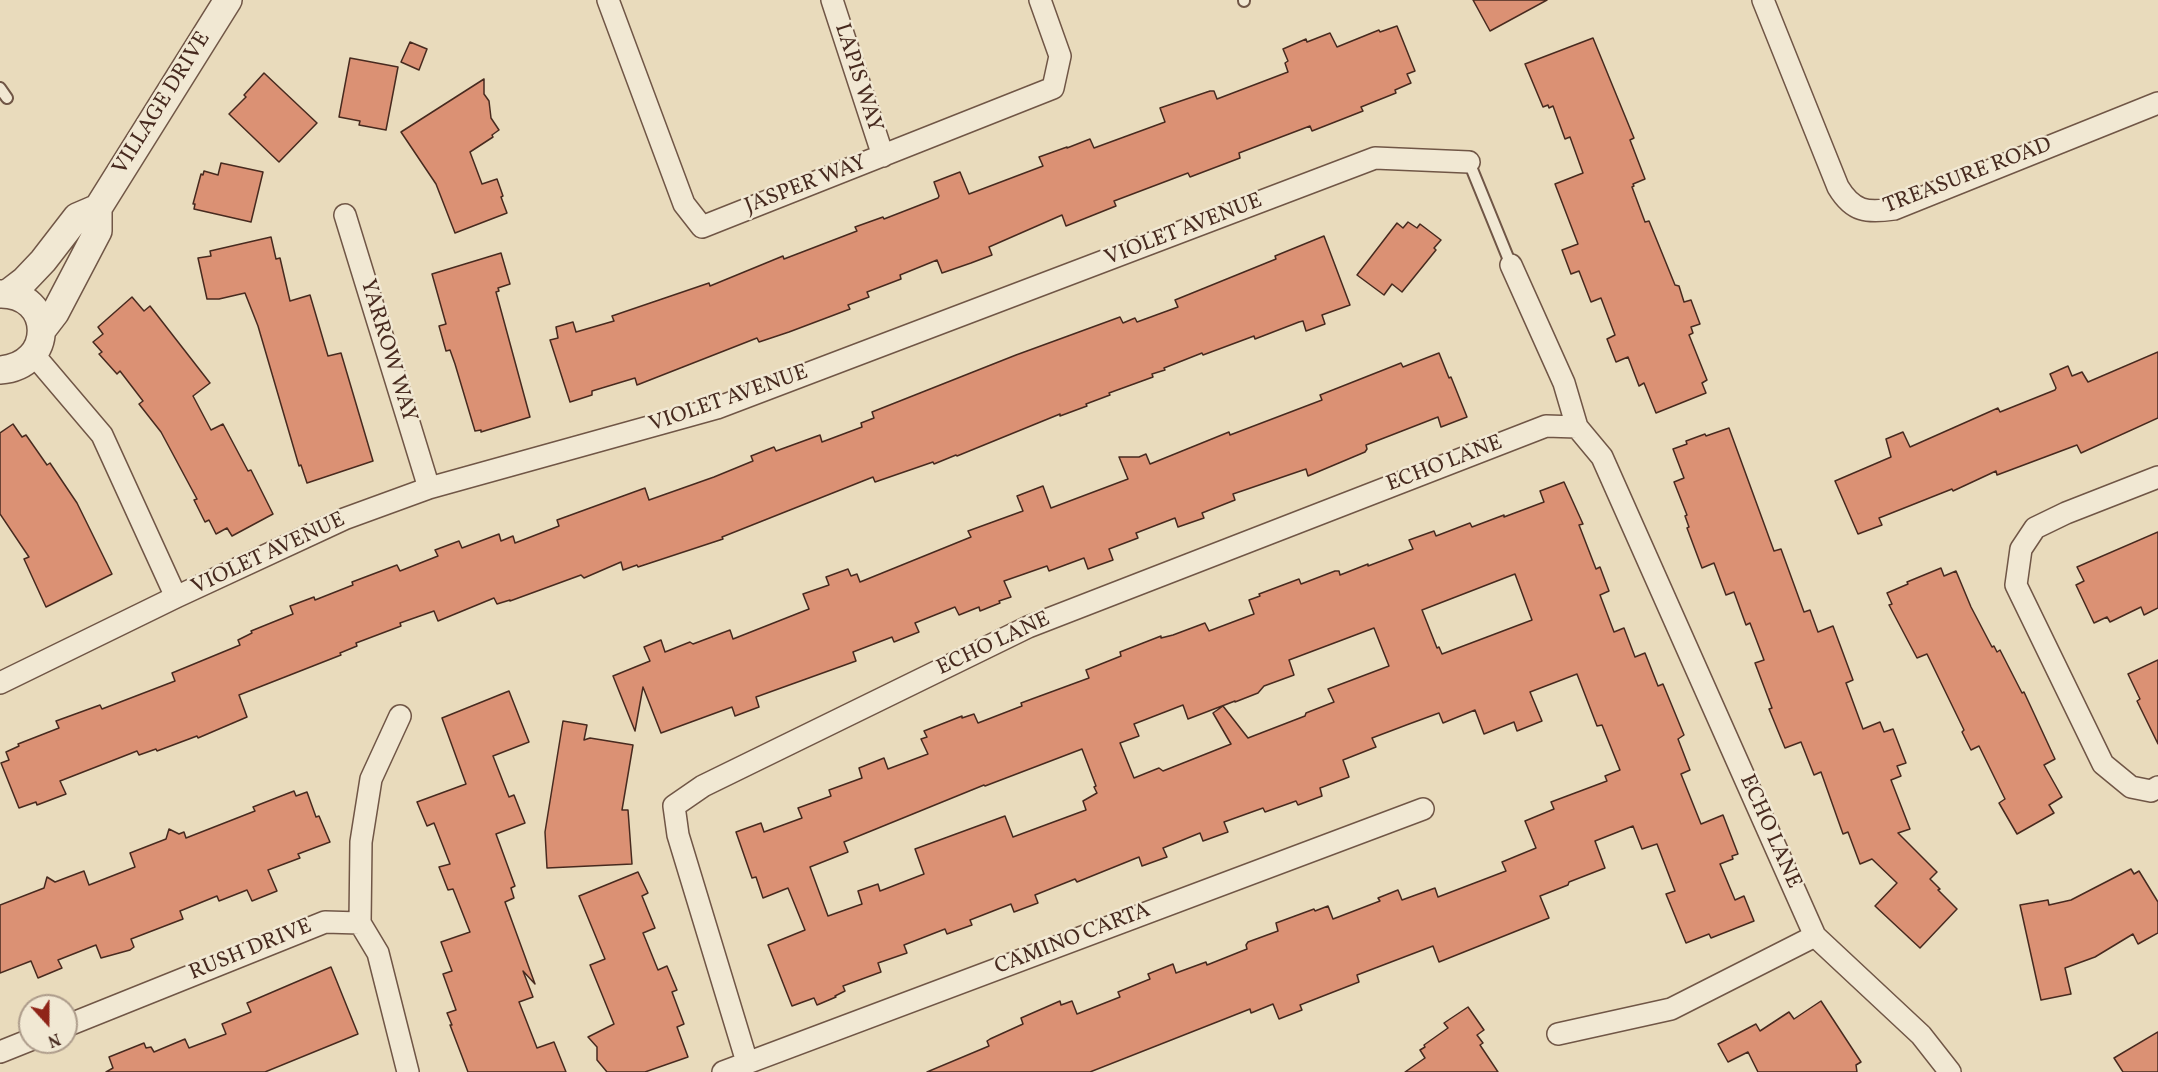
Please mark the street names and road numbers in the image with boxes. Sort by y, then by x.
street label: LAPIS WAY [827,20,887,136]
street label: VILLAGE DRIVE [108,28,218,180]
street label: TREASURE ROAD [1880,133,2056,221]
street label: JASPER WAY [742,151,870,221]
street label: VIOLET AVENUE [1102,189,1266,273]
street label: YARROW WAY [353,277,421,425]
street label: VIOLET AVENUE [646,360,812,440]
street label: ECHO LANE [1383,431,1507,499]
street label: VIOLET AVENUE [188,508,350,602]
street label: ECHO LANE [933,607,1055,683]
street label: ECHO LANE [1732,771,1806,893]
street label: CAMINO CARTA [992,898,1154,982]
street label: RUSH DRIVE [186,914,316,988]

